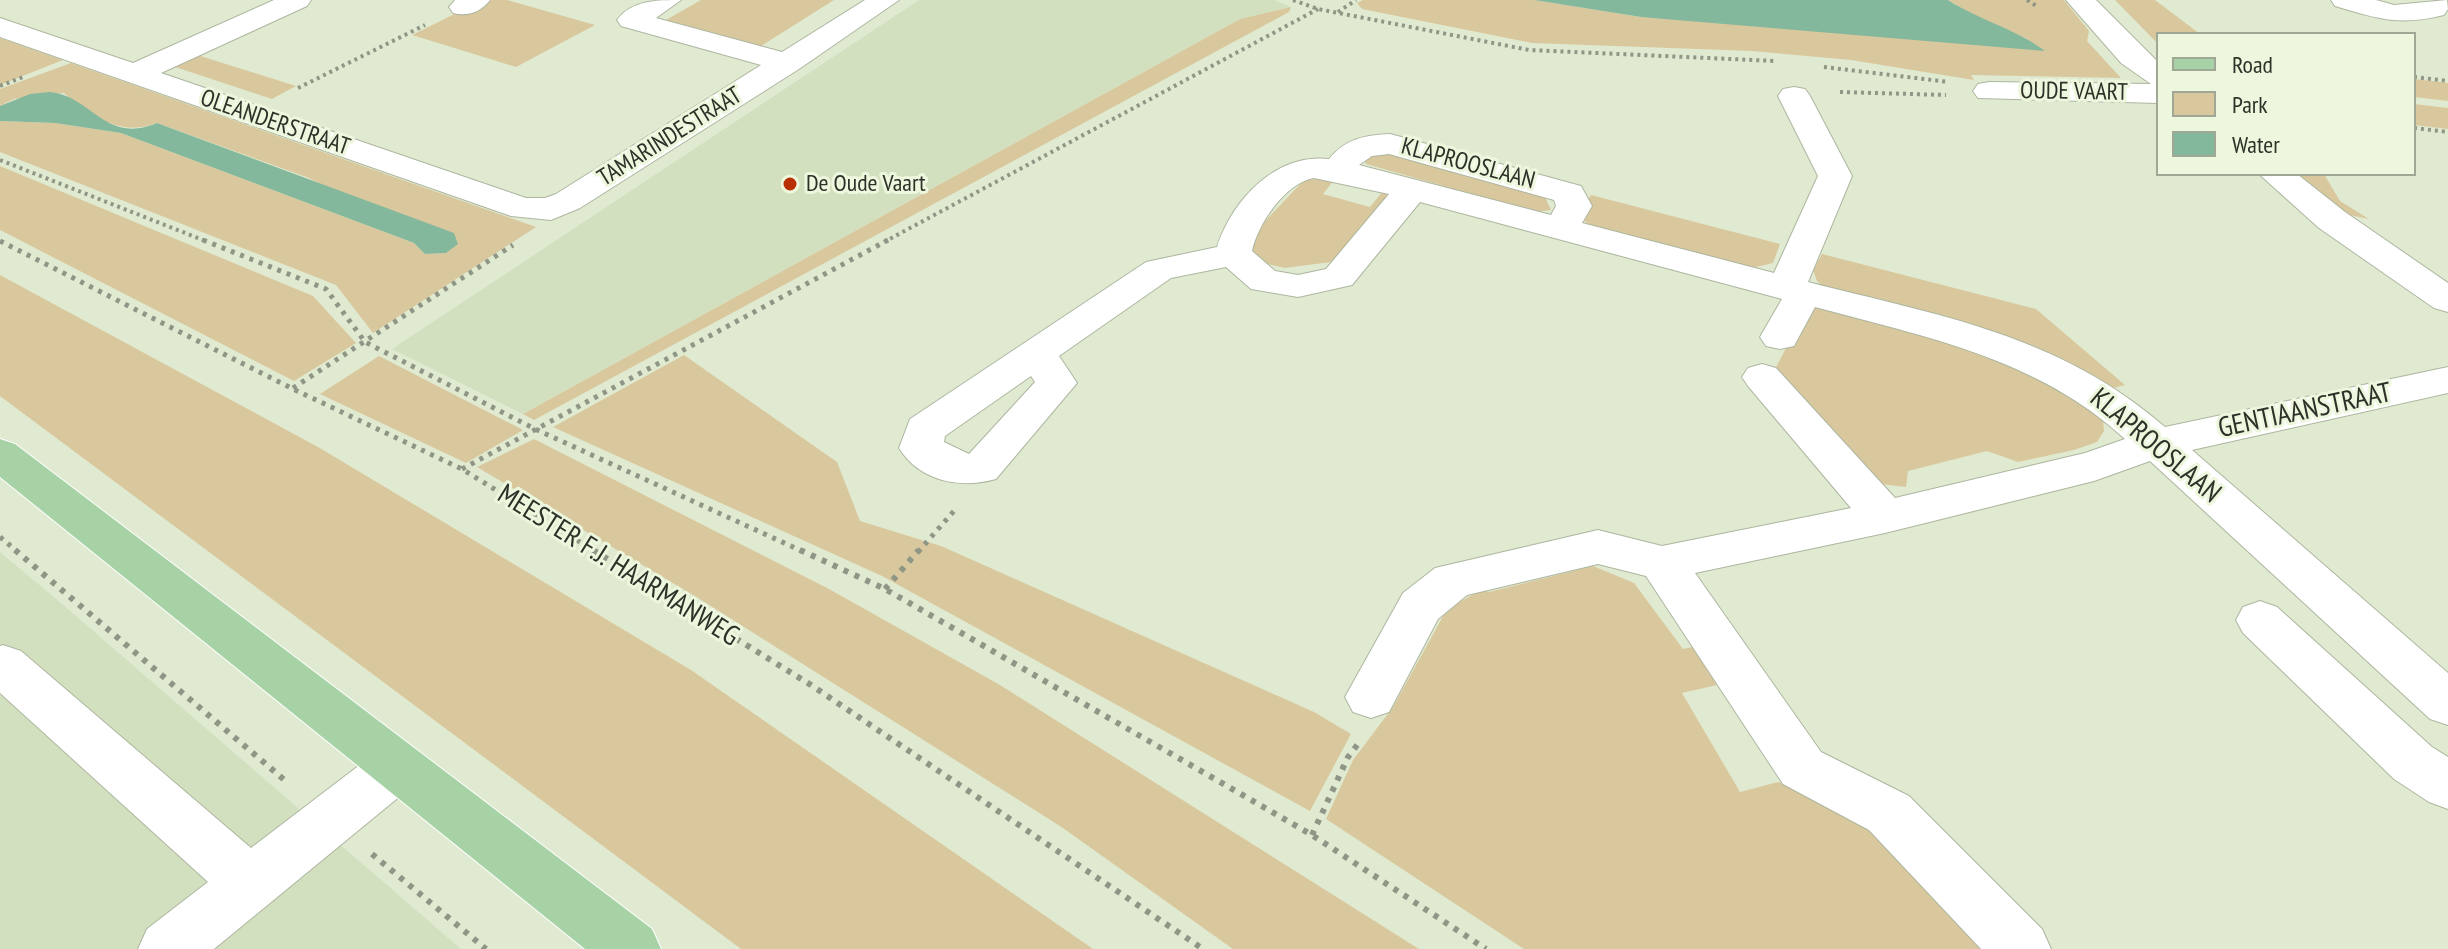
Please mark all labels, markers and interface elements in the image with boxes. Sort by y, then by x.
legend [2156,32,2416,176]
text: Road [2232,49,2273,80]
street label: OUDE VAART [2020,77,2128,107]
street label: TAMARINDESTRAAT [593,81,747,193]
street label: OLEANDERSTRAAT [196,84,354,162]
text: Park [2232,89,2268,120]
text: Water [2232,129,2280,160]
street label: KLAPROOSLAAN [1398,132,1538,196]
place label: De Oude Vaart [806,170,926,198]
marker: De Oude Vaart [781,175,799,193]
street label: GENTIAANSTRAAT [2215,376,2395,446]
street label: KLAPROOSLAAN [2083,382,2227,510]
street label: MEESTER F.J. HAARMANWEG [491,478,745,654]

